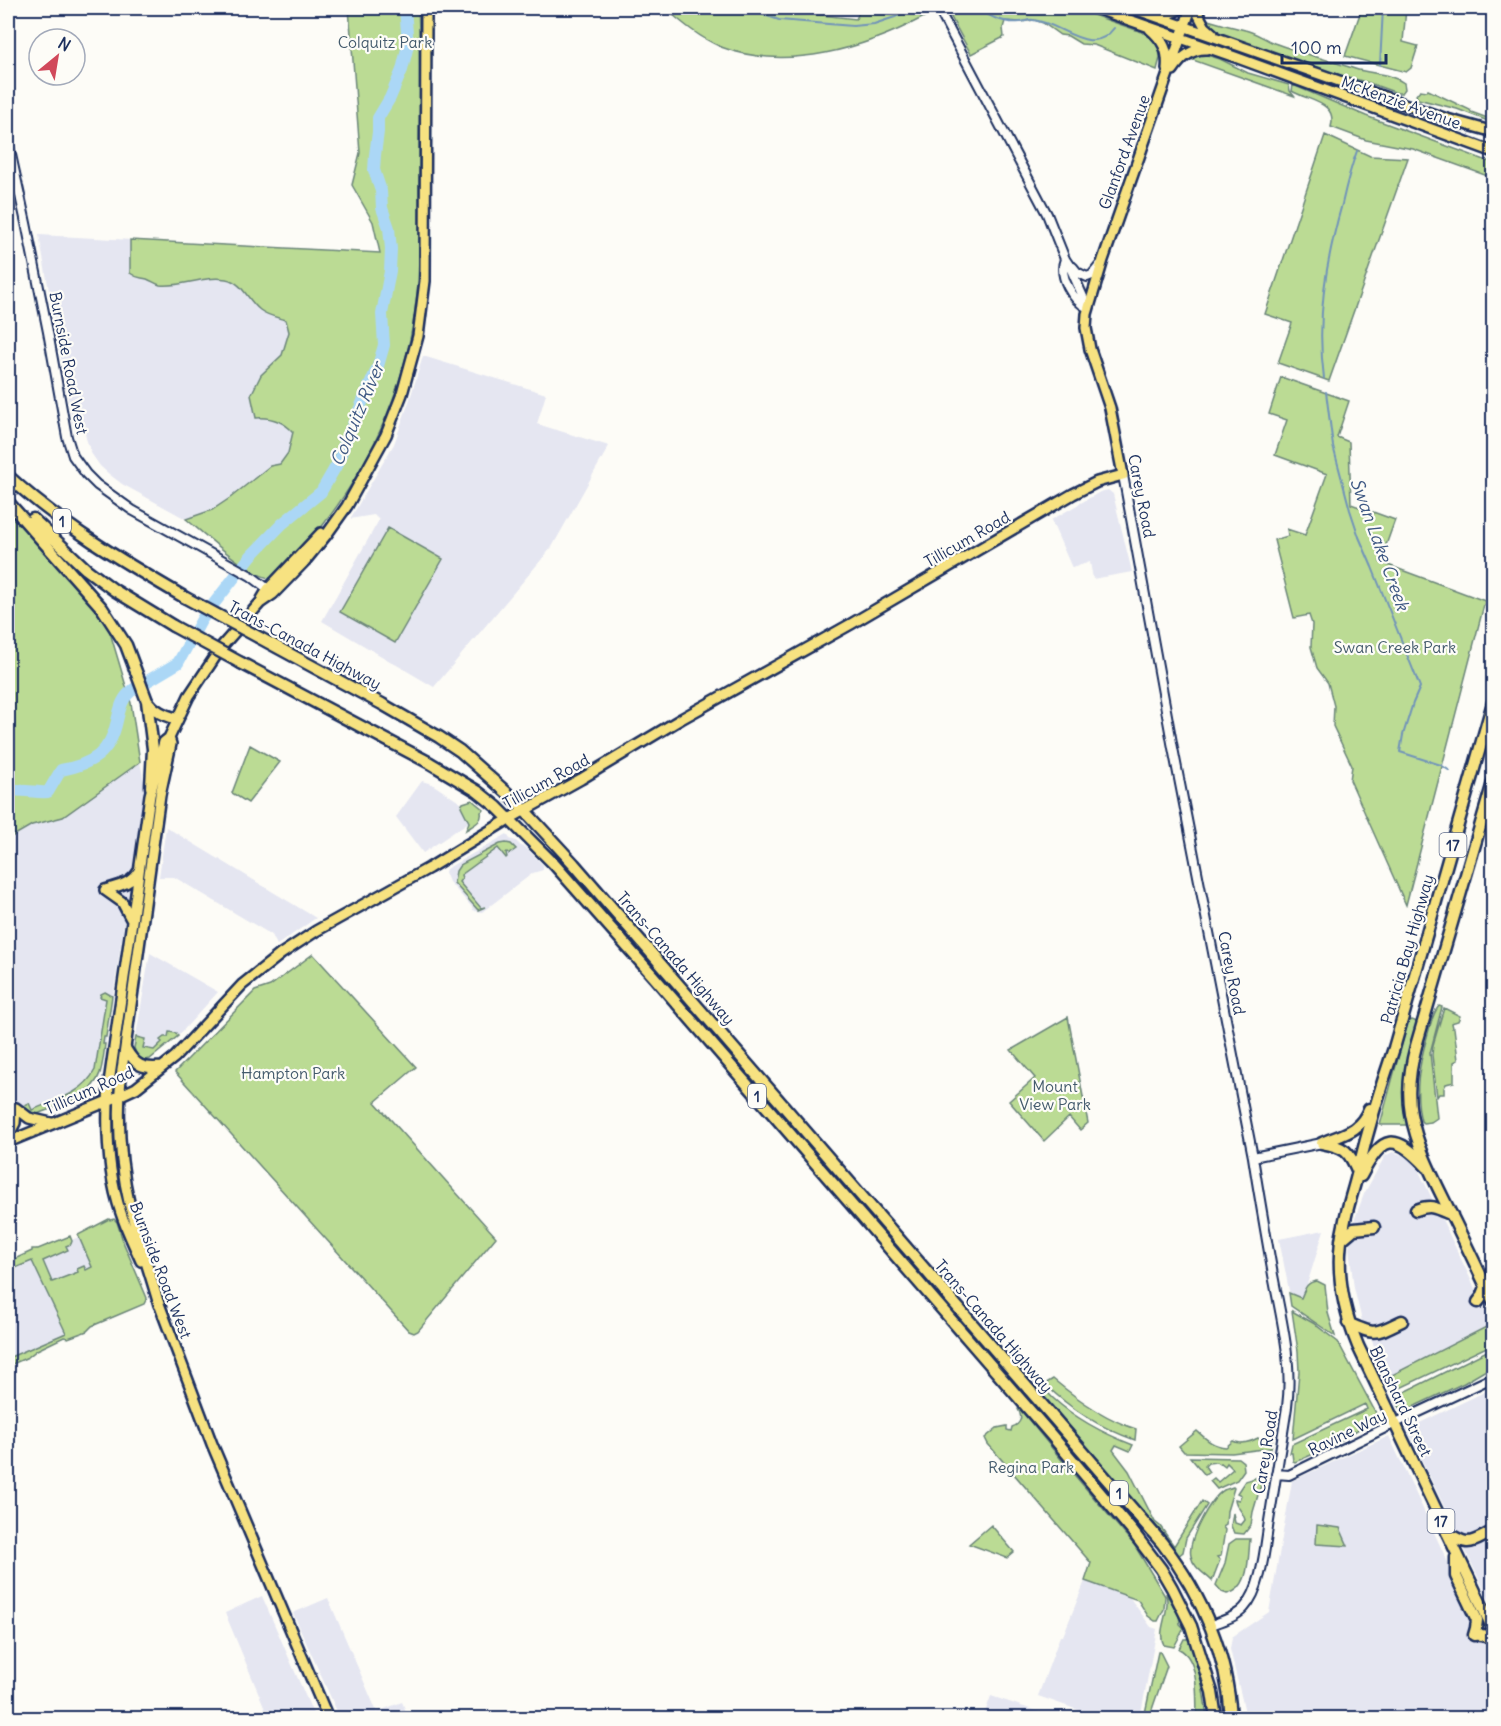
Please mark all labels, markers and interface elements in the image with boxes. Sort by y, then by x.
north arrow [27,27,87,87]
scale bar [1282,27,1386,65]
park label: Colquitz Park [338,32,432,52]
text: N [55,33,74,55]
text: 100 m [1291,36,1342,59]
street label: McKenzie Avenue [1339,71,1463,133]
street label: Glanford Avenue [1094,92,1154,212]
street label: Burnside Road West [45,290,93,437]
water label: Colquitz River [325,356,390,469]
street label: Carey Road [1124,453,1160,539]
water label: Swan Lake Creek [1345,475,1415,615]
street label: Tillicum Road [921,506,1013,572]
road number: 1 [53,509,71,533]
street label: Trans-Canada Highway [225,596,385,694]
park label: Swan Creek Park [1334,637,1456,657]
street label: Tillicum Road [499,749,593,813]
road number: 17 [1440,833,1466,857]
street label: Patricia Bay Highway [1376,872,1438,1026]
street label: Trans-Canada Highway [613,887,739,1029]
street label: Carey Road [1214,930,1250,1016]
street label: Tillicum Road [41,1061,137,1119]
park label: Hampton Park [241,1063,345,1083]
park label: Mount View Park [1019,1076,1091,1114]
road number: 1 [748,1084,766,1108]
street label: Burnside Road West [126,1199,197,1342]
street label: Trans-Canada Highway [931,1255,1057,1397]
street label: Blanshard Street [1366,1343,1437,1460]
street label: Ravine Way [1305,1405,1389,1459]
street label: Carey Road [1249,1409,1281,1495]
park label: Regina Park [988,1457,1074,1477]
road number: 1 [1110,1481,1128,1505]
road number: 17 [1428,1509,1454,1533]

